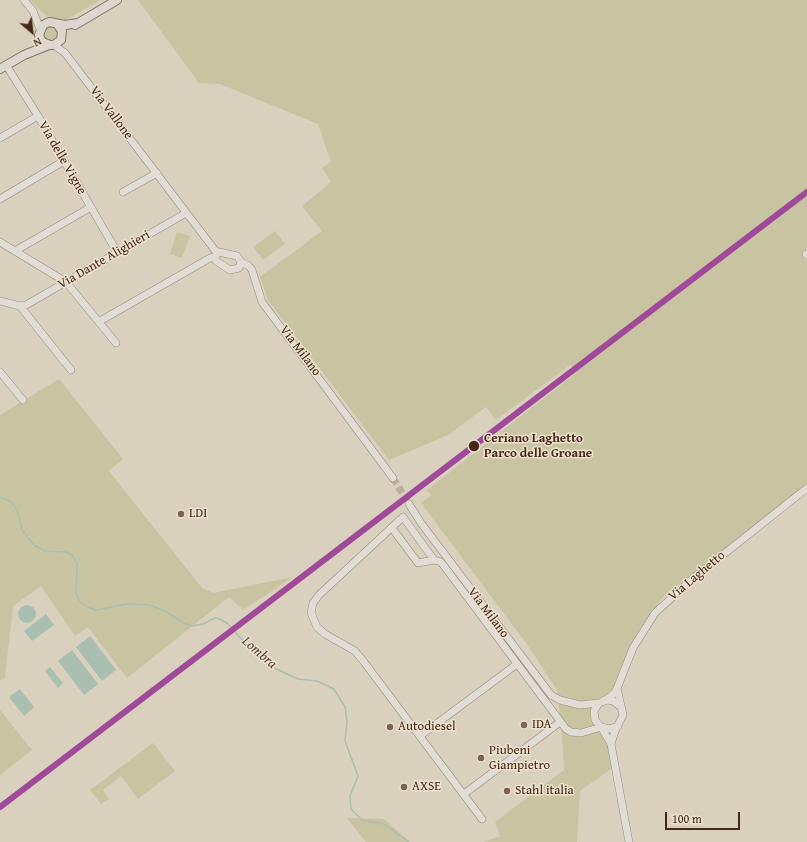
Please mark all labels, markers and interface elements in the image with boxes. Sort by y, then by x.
north arrow [12,12,52,52]
text: N [31,34,45,51]
street label: Via Vallone [86,83,136,143]
street label: Via delle Vigne [35,118,89,198]
street label: Via Dante Alighieri [55,227,153,293]
street label: Via Milano [276,323,324,379]
place label: Ceriano Laghetto Parco delle Groane [484,431,592,462]
marker: Ceriano Laghetto Parco delle Groane [467,439,481,453]
place label: LDI [189,506,207,522]
marker: LDI [176,509,186,519]
street label: Via Laghetto [665,548,729,604]
street label: Via Milano [464,585,512,641]
water label: Lombra [238,633,280,673]
place label: IDA [532,717,551,733]
place label: Autodiesel [398,719,456,735]
marker: IDA [519,720,529,730]
marker: Autodiesel [385,722,395,732]
place label: Piubeni Giampietro [489,743,550,774]
marker: Piubeni Giampietro [476,753,486,763]
place label: AXSE [412,779,441,795]
marker: AXSE [399,782,409,792]
place label: Stahl italia [515,783,574,799]
marker: Stahl italia [502,786,512,796]
scale bar [667,804,742,830]
text: 100 m [672,810,702,827]

